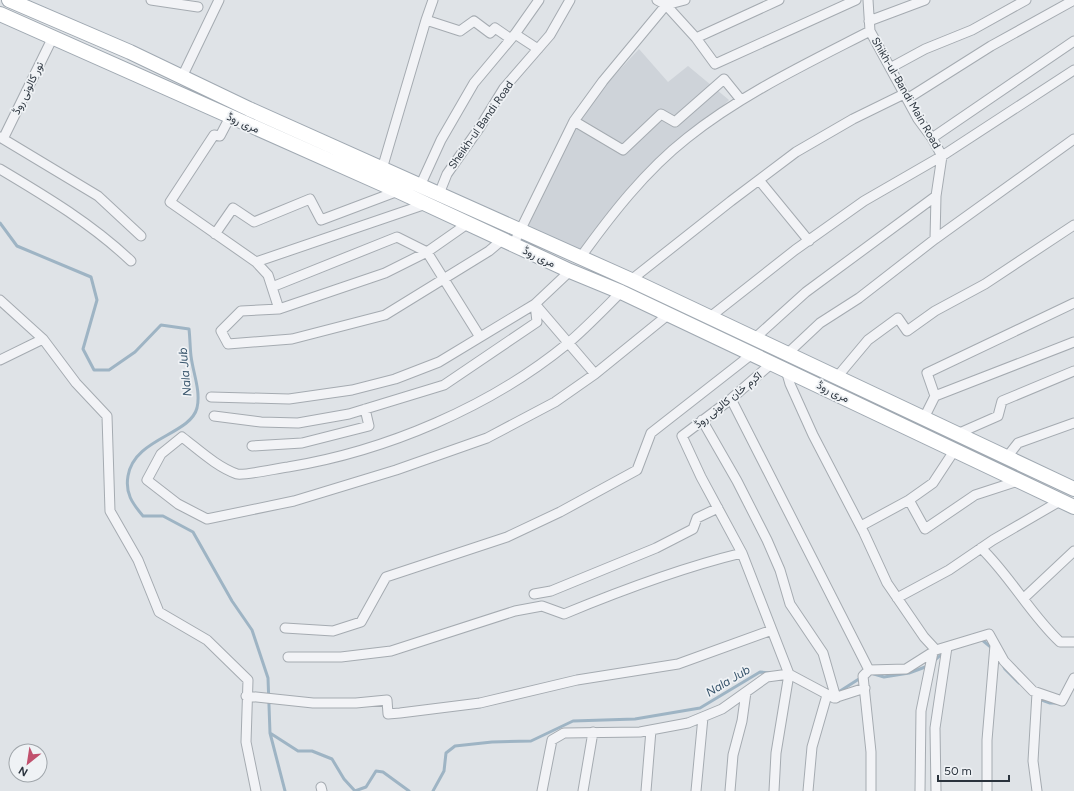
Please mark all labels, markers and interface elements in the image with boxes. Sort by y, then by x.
street label: Shikh-ul-Bandi Main Road [869,35,943,151]
street label: نور کالونی روڈ [10,59,46,117]
street label: Sheikh-ul Bandi Road [446,79,516,171]
street label: مری روڈ [225,110,261,136]
street label: مری روڈ [521,244,557,270]
water label: Nala Jub [175,347,195,397]
street label: اکرم خان کالونی روڈ [692,369,765,432]
street label: مری روڈ [815,379,851,405]
water label: Nala Jub [703,662,753,700]
north arrow [8,743,48,783]
scale bar [938,757,1009,783]
text: N [16,763,30,779]
text: 50 m [944,764,972,778]

